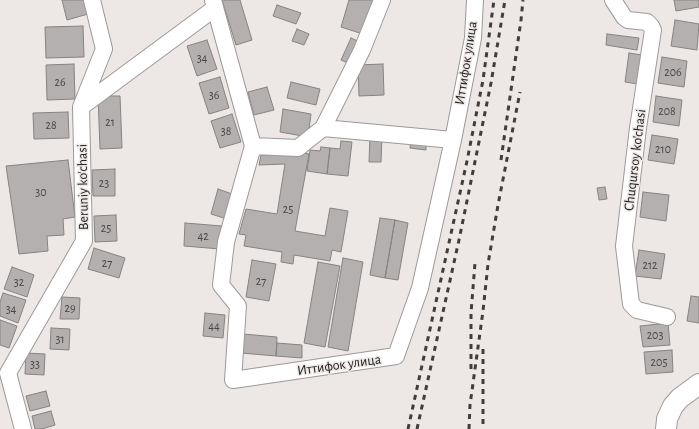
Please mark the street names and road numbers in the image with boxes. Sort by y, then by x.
street label: Иттифок улица [451,20,481,106]
street label: Chuqursoy ko'chasi [620,108,650,212]
street label: Beruniy ko'chasi [74,144,92,230]
street label: Иттифок улица [296,351,382,379]

